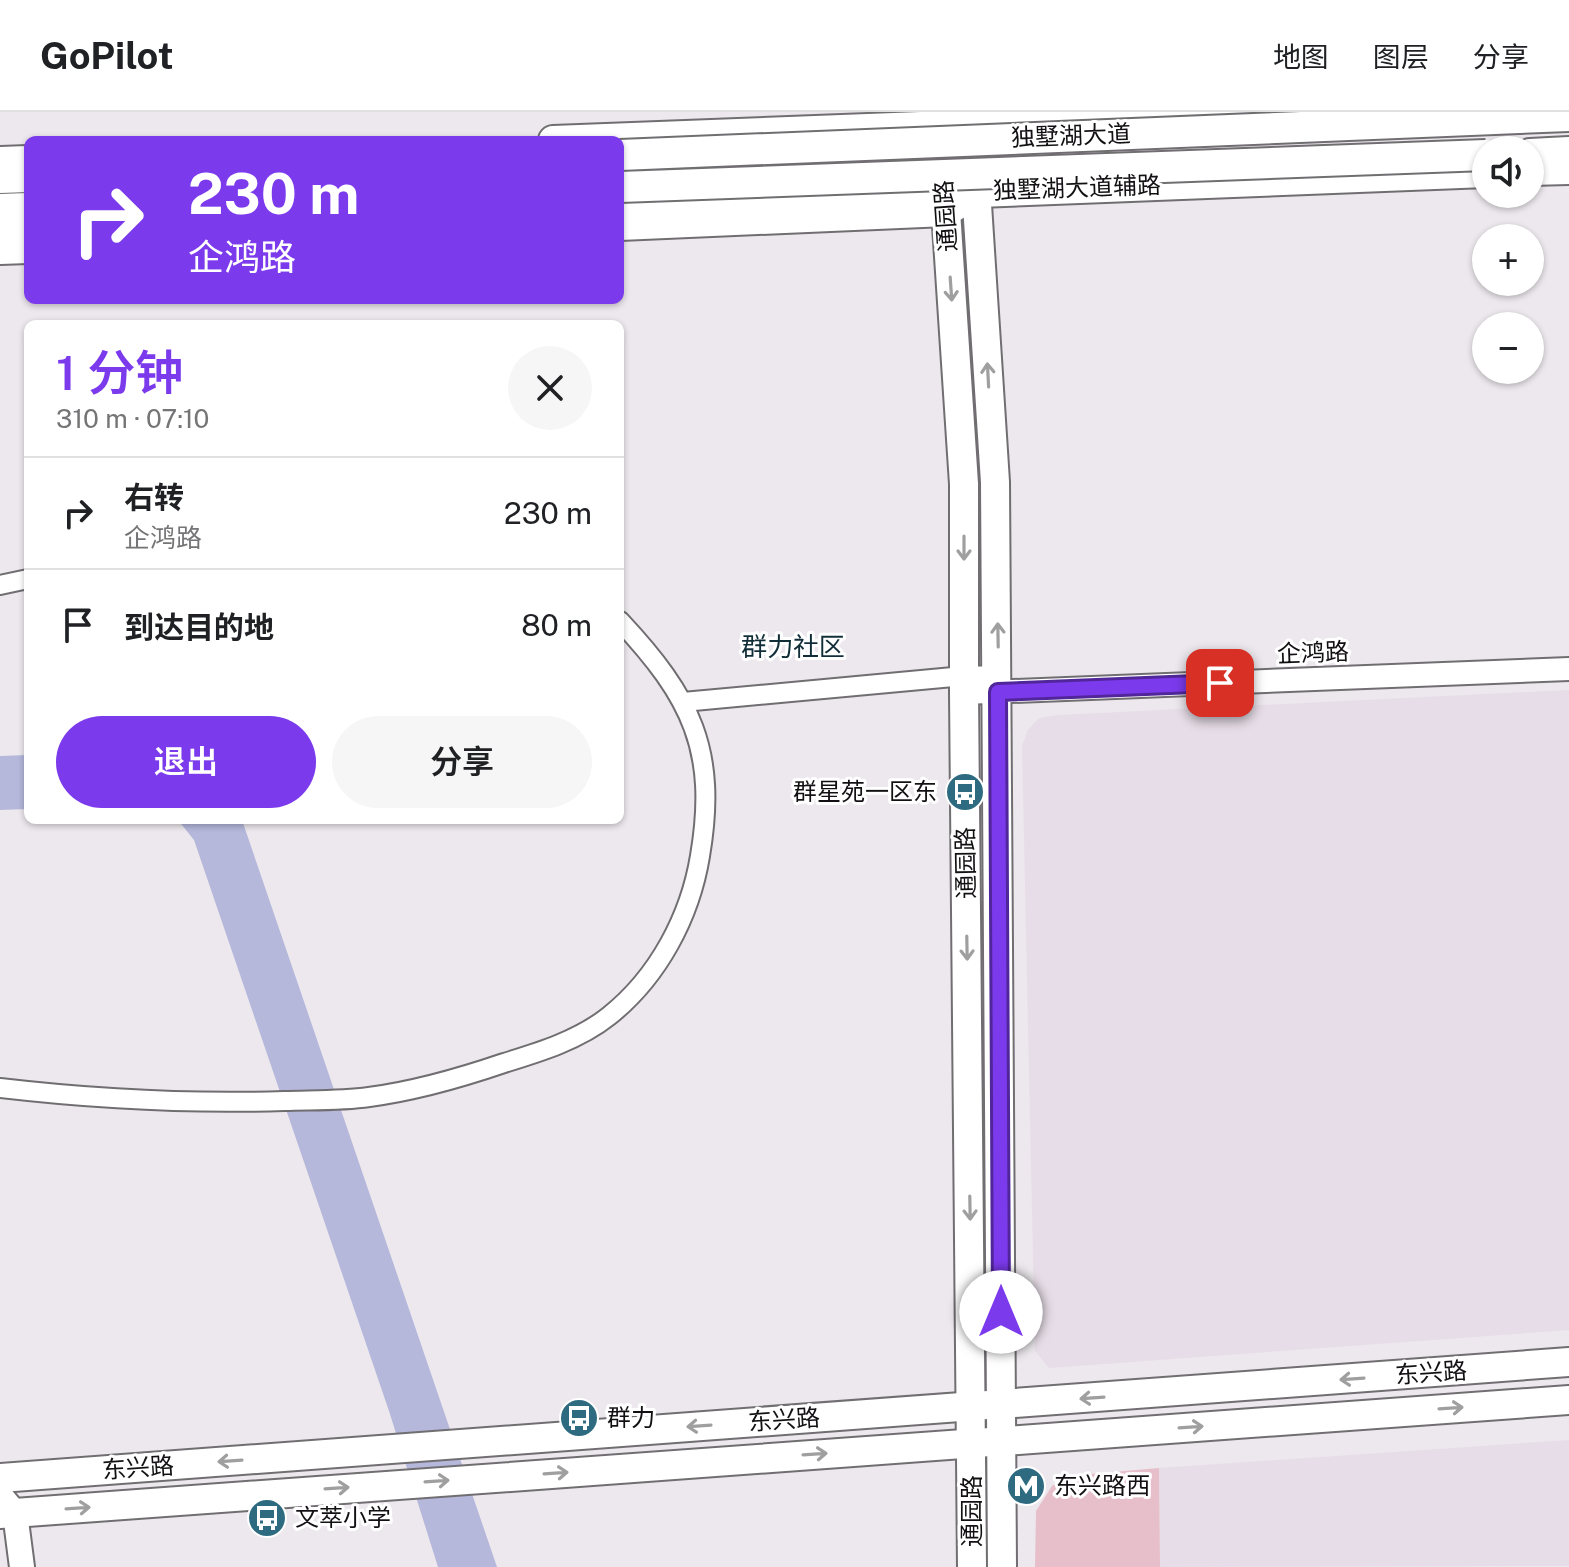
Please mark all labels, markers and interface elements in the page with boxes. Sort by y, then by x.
text: GoPilot [40,33,174,78]
text: 地图 [1273,40,1329,73]
text: 图层 [1373,40,1429,73]
text: 分享 [1473,40,1529,73]
street label: 独墅湖大道 [1011,119,1131,151]
map controls [1472,136,1544,384]
button: sound [1472,136,1544,208]
text: 230 m [188,161,360,227]
icon: right [56,168,160,272]
street label: 独墅湖大道辅路 [993,170,1161,204]
street label: 通园路 [929,179,961,253]
button: + [1472,224,1544,296]
text: 企鸿路 [188,236,296,278]
one-way arrow [944,275,959,302]
button: − [1472,312,1544,384]
text: 1 分钟 [56,344,183,401]
button: close [508,346,592,430]
one-way arrow [981,362,996,389]
text: 310 m · 07:10 [56,403,210,434]
text: 右转 [124,479,184,515]
icon: right [56,491,100,535]
text: 230 m [504,495,592,531]
text: 企鸿路 [124,522,202,553]
one-way arrow [956,534,972,561]
icon: arrive [56,603,100,647]
text: 80 m [521,607,592,643]
text: 到达目的地 [124,609,274,645]
one-way arrow [990,622,1005,649]
district label: 群力社区 [741,631,845,662]
street label: 企鸿路 [1276,637,1349,667]
pin [1186,649,1254,717]
icon: arrive [1198,661,1242,705]
button: 退出 [56,716,316,808]
button: 分享 [332,716,592,808]
bus stop icon: 群星苑一区东 [944,771,986,813]
place label: 群星苑一区东 [793,777,937,805]
street label: 通园路 [950,827,980,899]
one-way arrow [959,934,974,961]
one-way arrow [962,1194,977,1221]
position arrow [959,1270,1043,1354]
street label: 东兴路 [1394,1356,1468,1388]
one-way arrow [1339,1372,1366,1387]
one-way arrow [1079,1391,1106,1406]
bus stop icon: 群力 [558,1397,600,1439]
one-way arrow [1437,1400,1463,1415]
place label: 群力 [607,1403,655,1431]
street label: 东兴路 [747,1403,821,1435]
one-way arrow [686,1419,713,1434]
one-way arrow [1177,1419,1204,1434]
one-way arrow [801,1446,828,1461]
street label: 东兴路 [101,1451,175,1483]
one-way arrow [218,1454,244,1469]
one-way arrow [542,1465,569,1480]
metro station icon: 东兴路西 [1005,1465,1047,1507]
place label: 东兴路西 [1054,1471,1150,1499]
one-way arrow [423,1473,450,1488]
street label: 通园路 [957,1475,985,1547]
one-way arrow [323,1480,350,1495]
bus stop icon: 文萃小学 [246,1497,288,1539]
one-way arrow [64,1500,91,1515]
place label: 文萃小学 [295,1503,391,1531]

